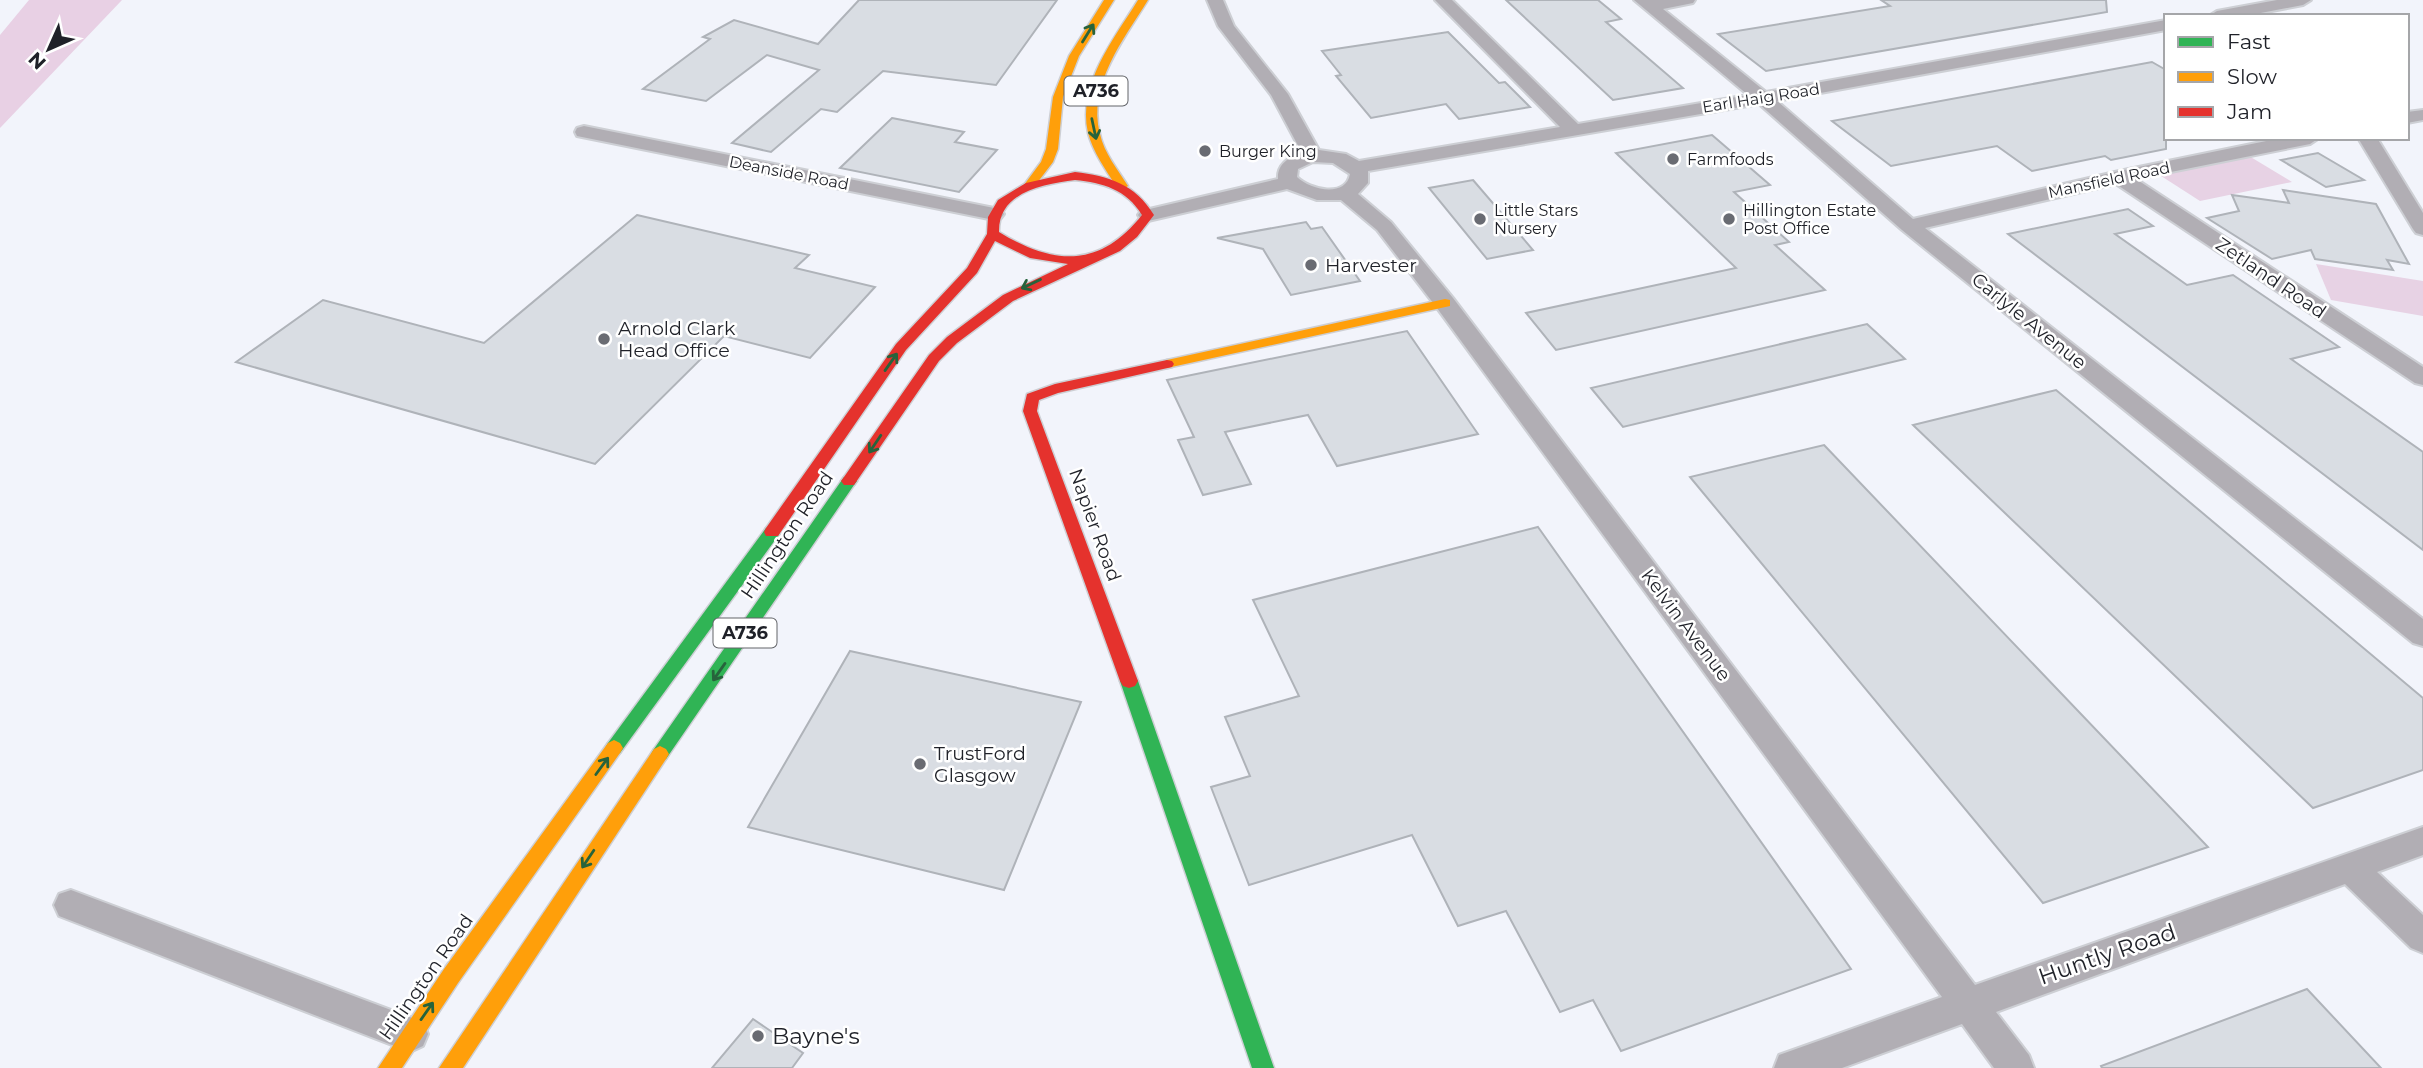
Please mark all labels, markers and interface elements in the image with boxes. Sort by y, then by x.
north arrow [14,14,84,84]
legend [2164,14,2409,140]
one-way arrow [1081,23,1095,43]
text: Fast [2227,29,2271,54]
text: N [24,47,51,74]
text: Slow [2227,64,2277,89]
road number: A736 [1064,76,1128,106]
street label: Earl Haig Road [1701,79,1821,117]
text: Jam [2226,99,2272,124]
one-way arrow [1088,117,1102,140]
place label: Burger King [1219,142,1317,161]
marker: Burger King [1197,143,1213,159]
place label: Farmfoods [1687,150,1774,169]
marker: Farmfoods [1665,151,1681,167]
street label: Deanside Road [728,152,850,194]
street label: Mansfield Road [2046,158,2172,202]
place label: Little Stars Nursery [1494,201,1578,238]
place label: Hillington Estate Post Office [1743,201,1876,238]
marker: Little Stars Nursery [1472,211,1488,227]
marker: Hillington Estate Post Office [1721,211,1737,227]
street label: Zetland Road [2212,233,2330,323]
place label: Harvester [1325,254,1417,277]
marker: Harvester [1303,257,1319,273]
street label: Carlyle Avenue [1967,268,2091,374]
one-way arrow [1021,278,1042,291]
place label: Arnold Clark Head Office [618,317,736,362]
marker: Arnold Clark Head Office [596,331,612,347]
one-way arrow [884,353,898,372]
one-way arrow [868,434,882,453]
street label: Napier Road [1064,465,1126,585]
street label: Hillington Road [736,467,838,603]
street label: Kelvin Avenue [1636,564,1736,686]
road number: A736 [714,618,776,648]
one-way arrow [712,662,726,681]
place label: TrustFord Glasgow [934,742,1026,787]
marker: TrustFord Glasgow [912,756,928,772]
one-way arrow [594,757,609,776]
one-way arrow [581,848,595,868]
street label: Hillington Road [374,910,478,1044]
street label: Huntly Road [2034,917,2180,991]
one-way arrow [419,1002,434,1021]
place label: Bayne's [772,1022,860,1050]
marker: Bayne's [750,1028,766,1044]

